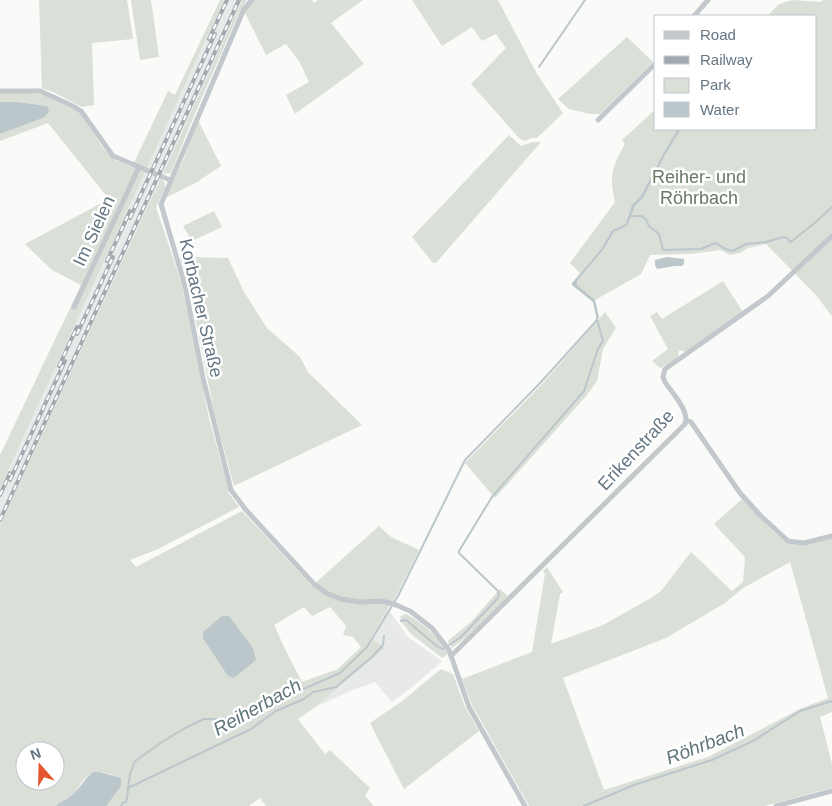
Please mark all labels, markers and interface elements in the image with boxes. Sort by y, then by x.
legend [654,15,817,130]
text: Road [700,26,736,43]
text: Railway [700,51,753,68]
text: Park [700,76,731,93]
text: Water [700,101,739,118]
park label: Reiher- und Röhrbach [652,167,746,208]
street label: Im Sielen [69,193,119,269]
street label: Korbacher Straße [175,237,227,379]
street label: Erikenstraße [594,406,678,494]
water label: Reiherbach [209,674,305,740]
water label: Röhrbach [663,719,747,769]
north arrow [15,741,65,791]
text: N [28,745,43,763]

